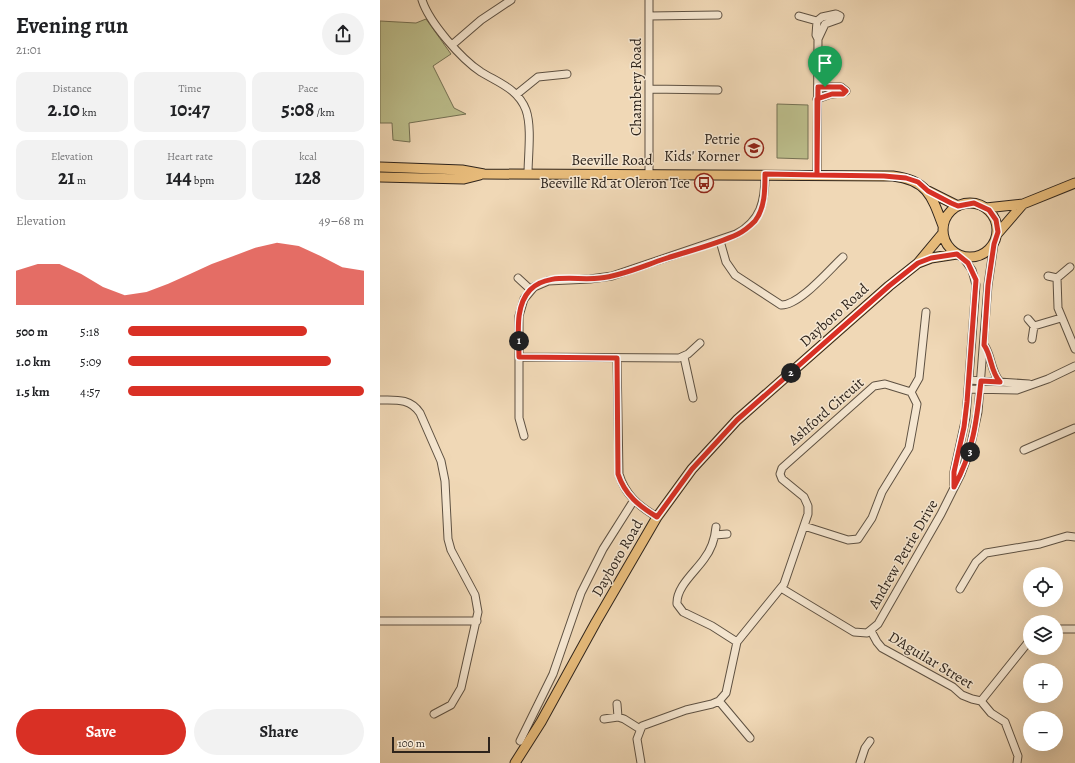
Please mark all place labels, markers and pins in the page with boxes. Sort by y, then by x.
pin [808,46,842,87]
place label: Petrie Kids' Korner [664,129,740,166]
school or university icon: Petrie Kids' Korner [743,137,765,159]
bus stop icon: Beeville Rd at Oleron Tce [693,172,715,194]
place label: Beeville Rd at Oleron Tce [540,173,690,193]
pin: 1 [509,331,529,351]
pin: 2 [781,363,801,383]
pin: 3 [960,442,980,462]

